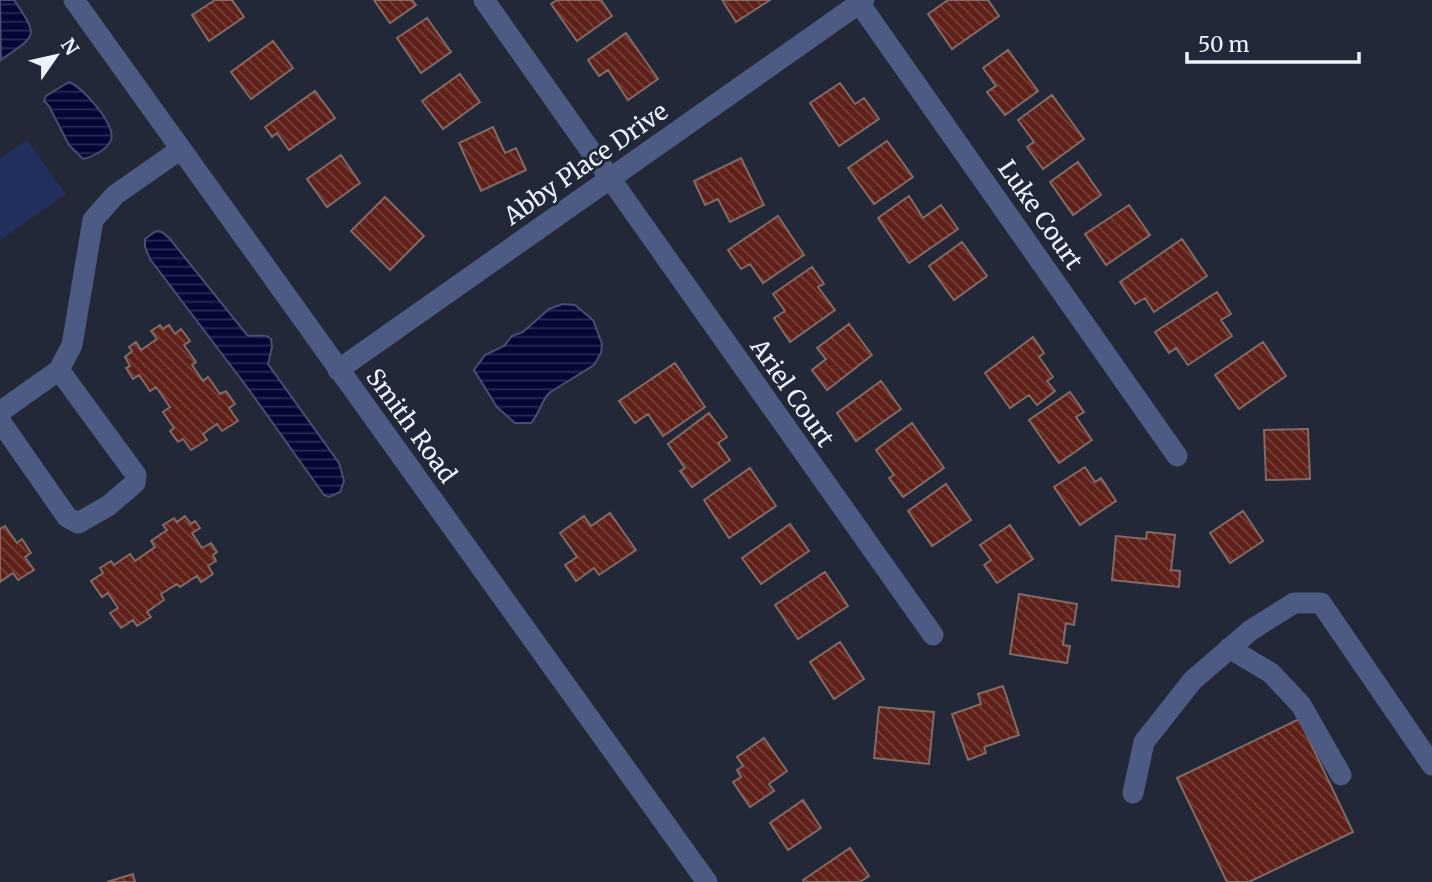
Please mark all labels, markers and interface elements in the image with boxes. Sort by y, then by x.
north arrow [21,21,91,91]
scale bar [1187,21,1358,65]
text: 50 m [1198,31,1249,58]
text: N [56,34,84,59]
street label: Abby Place Drive [497,96,674,232]
street label: Luke Court [991,154,1090,276]
street label: Ariel Court [743,332,841,454]
street label: Smith Road [359,362,463,489]

